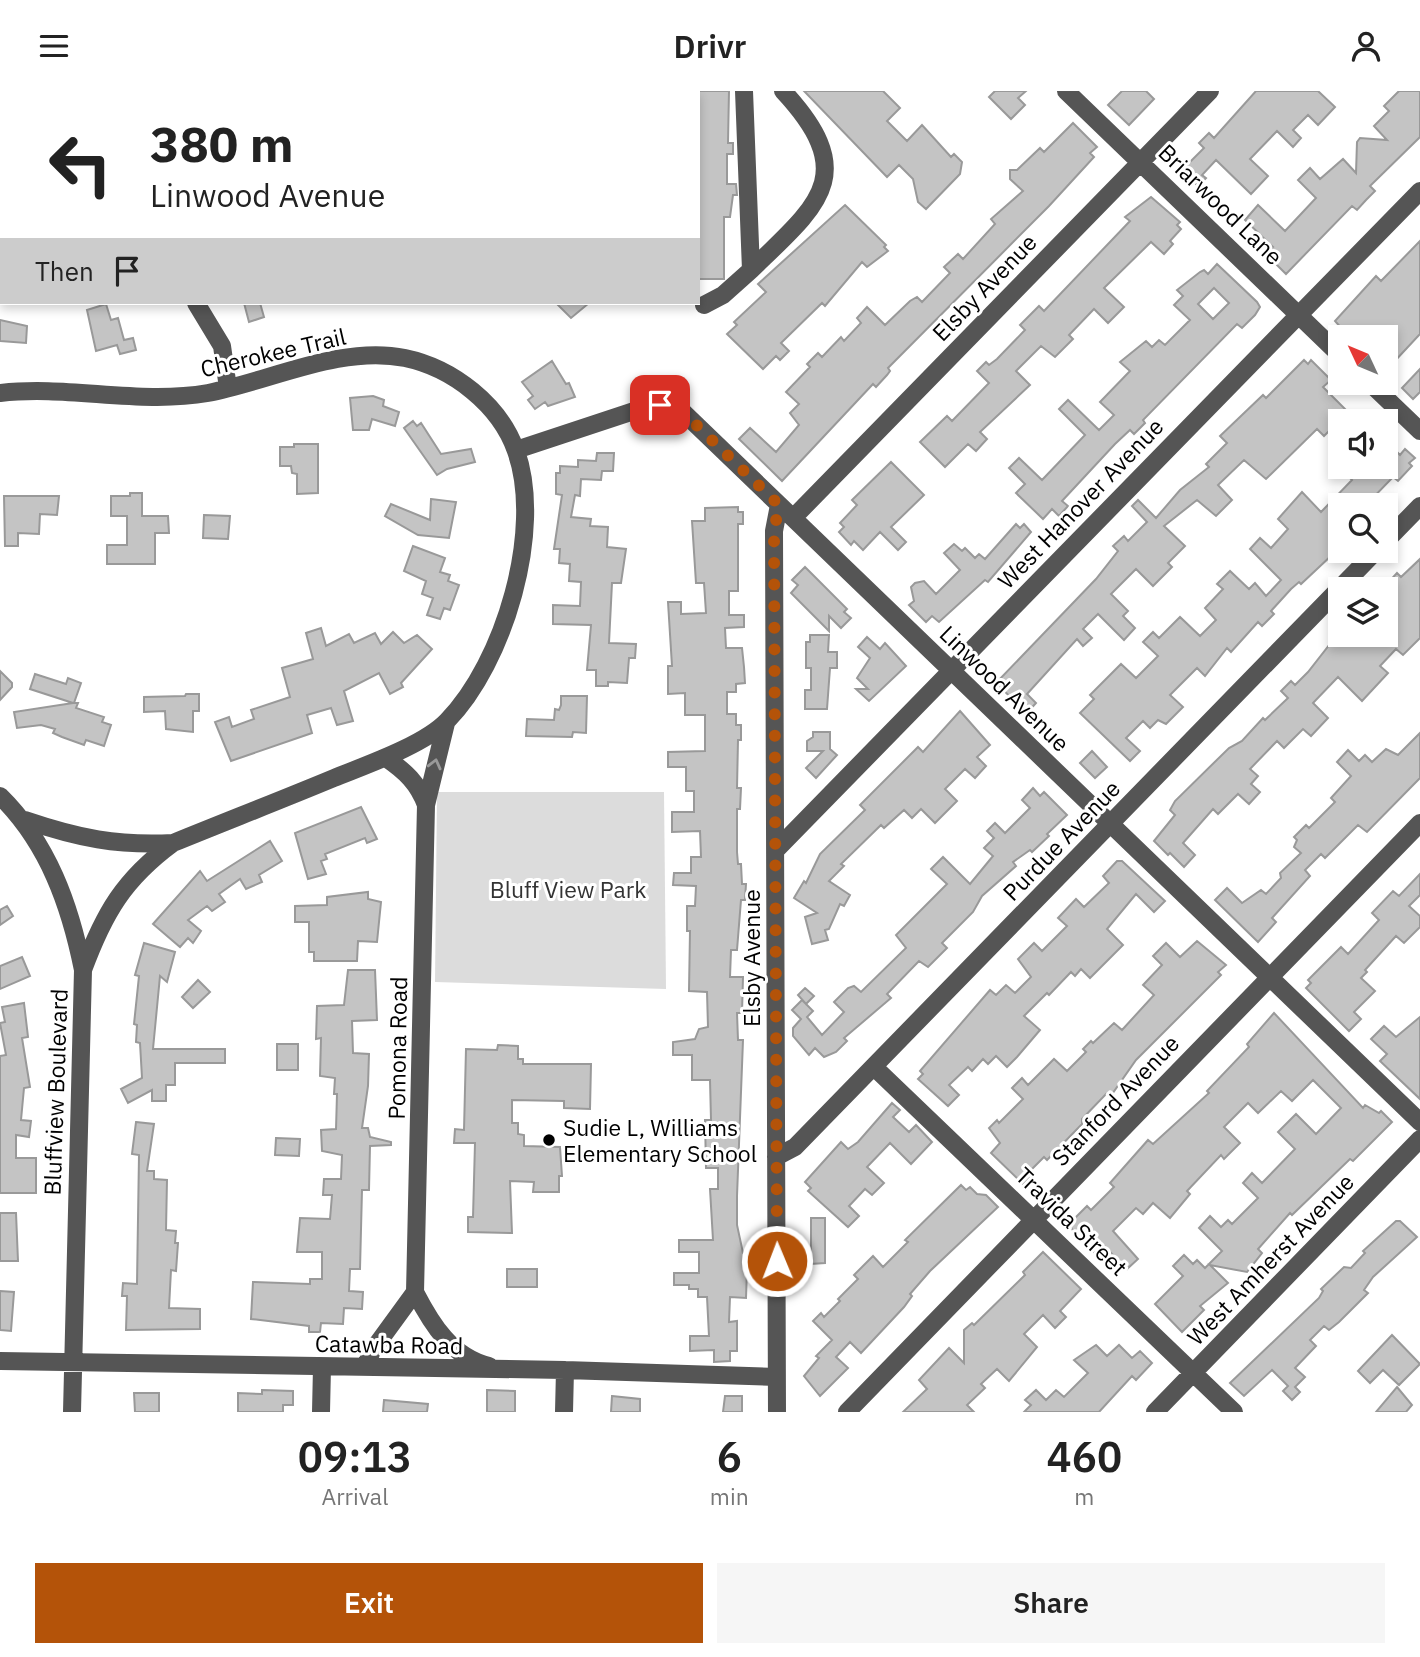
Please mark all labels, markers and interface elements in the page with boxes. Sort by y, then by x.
text: Drivr [674,25,746,67]
icon: menu [35,27,73,65]
icon: person [1347,27,1385,65]
text: 380 m [150,112,294,175]
icon: left [35,119,126,210]
street label: Briarwood Lane [1152,137,1290,271]
text: Linwood Avenue [150,174,385,216]
street label: Elsby Avenue [925,227,1043,347]
icon: arrive [108,252,146,290]
text: Then [35,254,94,288]
street label: Cherokee Trail [197,321,349,383]
north arrow [1328,325,1398,395]
map controls [1328,325,1398,647]
pin [630,375,690,435]
icon: arrive [641,386,679,424]
button: sound [1328,409,1398,479]
street label: West Hanover Avenue [991,411,1169,595]
button: search [1328,493,1398,563]
button: layers [1328,577,1398,647]
street label: Linwood Avenue [934,618,1076,758]
one-way arrow [427,758,441,770]
street label: Purdue Avenue [996,773,1126,907]
park label: Bluff View Park [490,874,646,904]
street label: Elsby Avenue [736,889,766,1027]
street label: Pomona Road [381,976,413,1120]
street label: Bluffview Boulevard [36,988,74,1196]
street label: Stanford Avenue [1045,1028,1185,1172]
place label: Sudie L, Williams Elementary School [563,1112,757,1168]
marker: Sudie L, Williams Elementary School [541,1132,557,1148]
street label: Travida Street [1010,1160,1134,1282]
street label: West Amherst Avenue [1180,1167,1360,1351]
position arrow [740,1224,814,1298]
street label: Catawba Road [315,1328,463,1360]
text: 09:13 [298,1429,412,1484]
text: 6 [717,1429,742,1484]
text: 460 [1047,1429,1122,1484]
text: Arrival [321,1481,388,1511]
text: min [710,1481,749,1511]
text: m [1074,1481,1094,1511]
button: Exit [35,1563,703,1643]
button: Share [717,1563,1385,1643]

